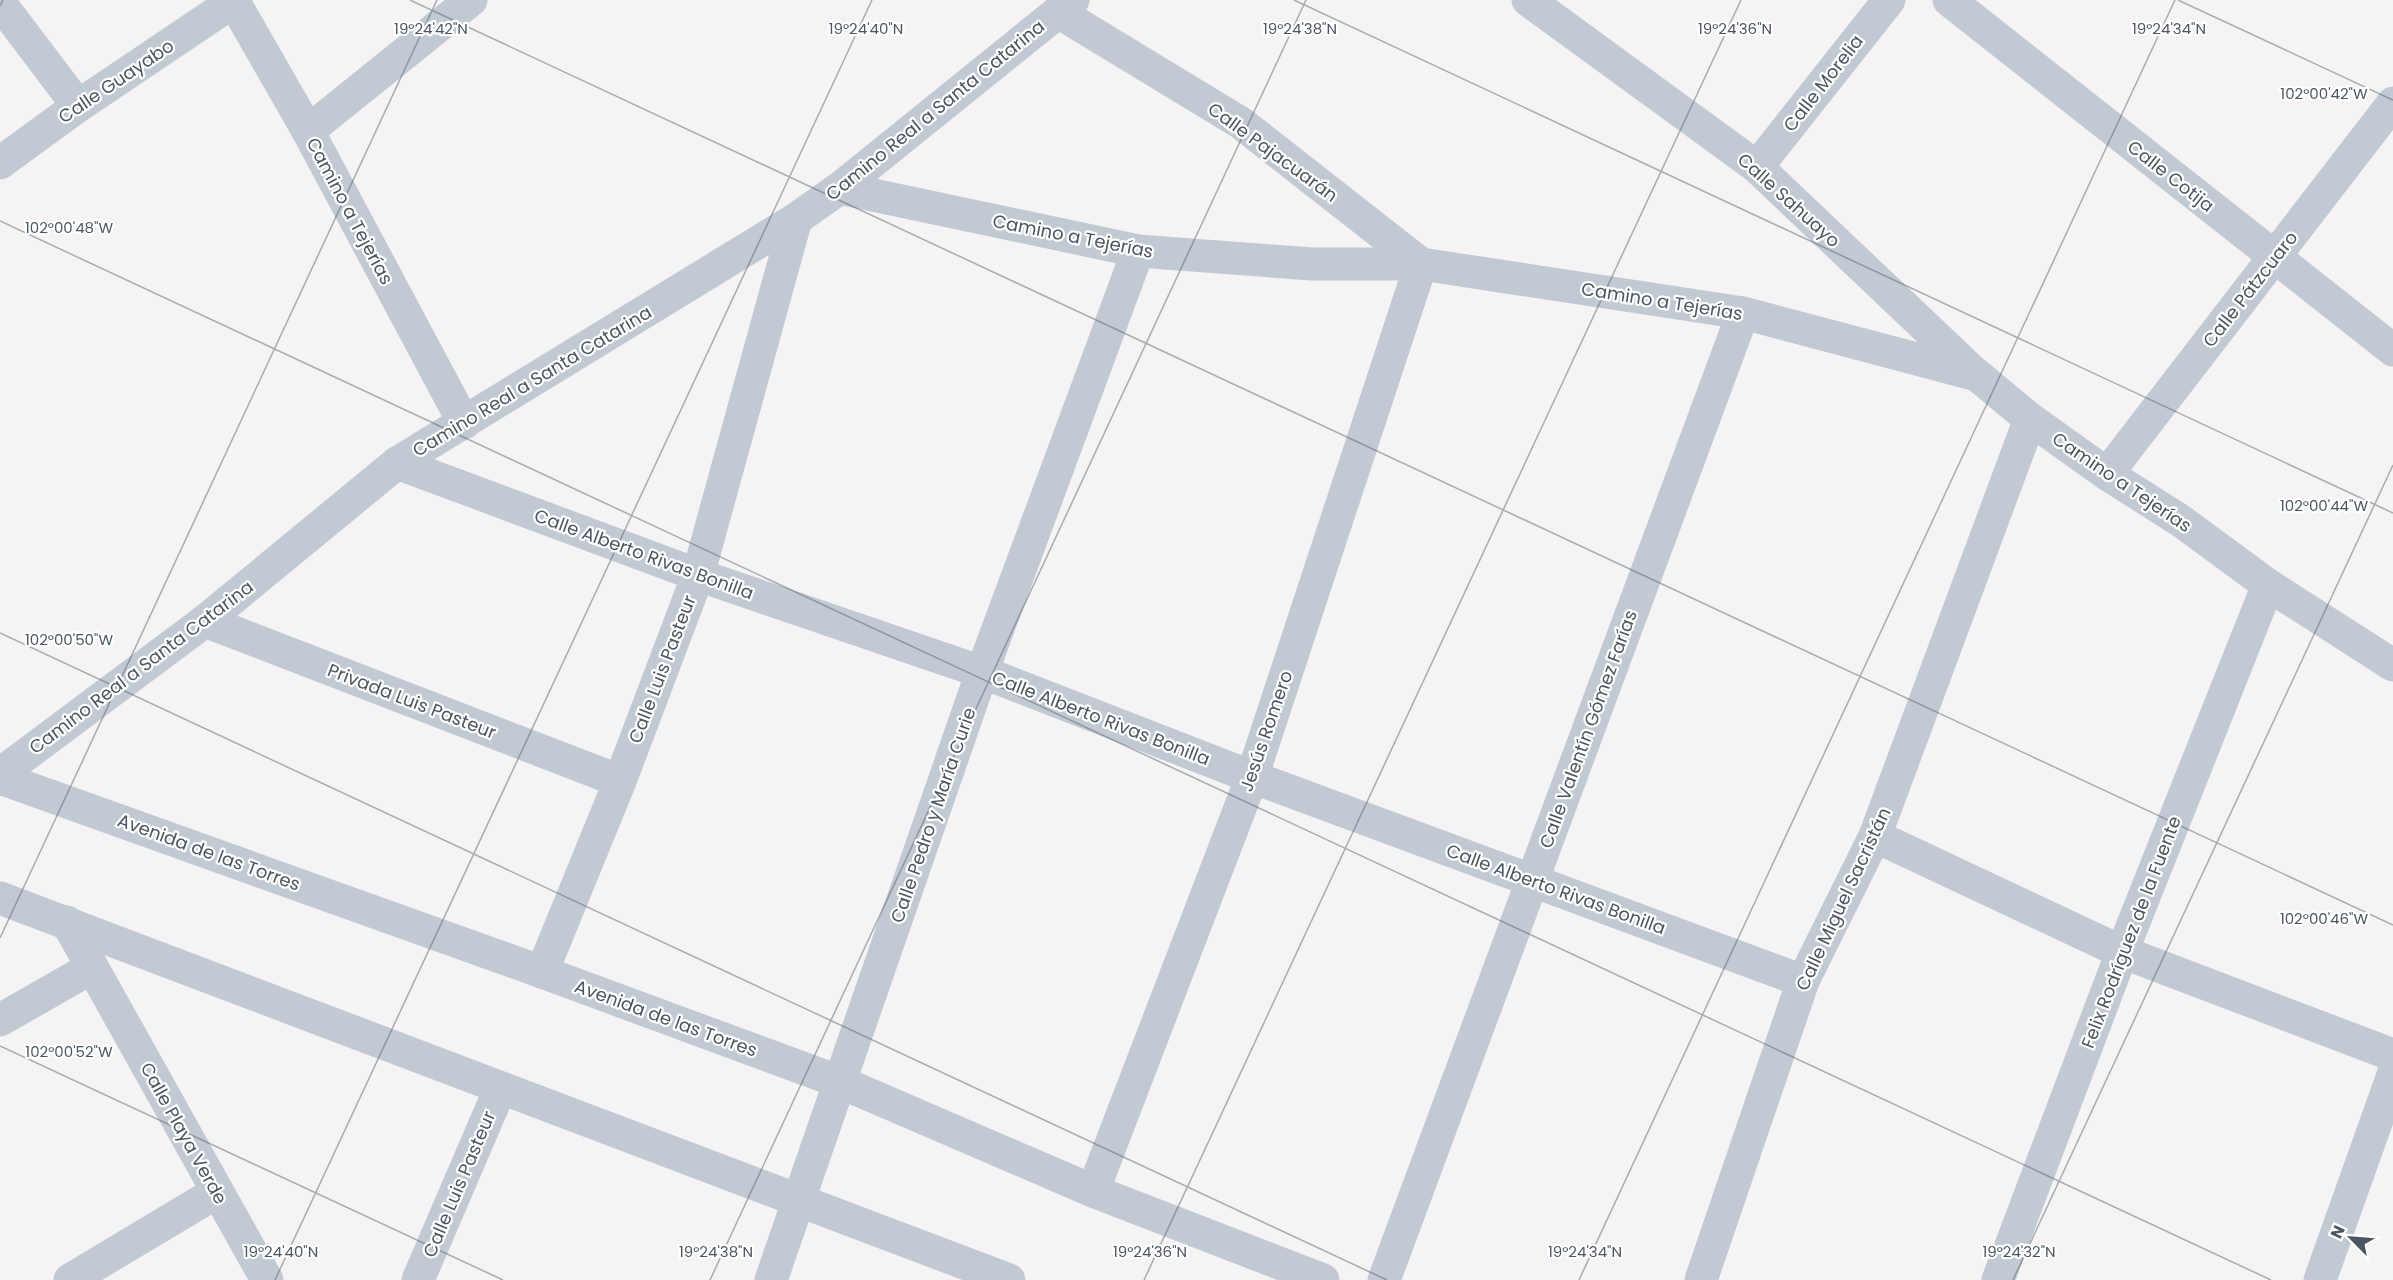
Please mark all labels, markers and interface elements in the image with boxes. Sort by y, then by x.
street label: Camino Real a Santa Catarina [820,14,1050,206]
text: 19°24'42"N [394,18,468,39]
text: 19°24'40"N [829,18,903,39]
text: 19°24'38"N [1263,18,1337,39]
text: 19°24'36"N [1698,18,1772,39]
text: 19°24'34"N [2132,18,2206,39]
street label: Calle Morelia [1777,29,1869,137]
street label: Calle Guayabo [53,33,179,129]
text: 102°00'42"W [2280,83,2368,104]
street label: Calle Pajacuarán [1203,96,1343,208]
street label: Camino a Tejerías [301,133,399,289]
street label: Calle Cotija [2122,134,2220,218]
street label: Calle Sahuayo [1732,147,1846,253]
street label: Camino a Tejerías [991,208,1155,264]
text: 102°00'48"W [25,217,113,238]
street label: Calle Pátzcuaro [2197,226,2303,352]
street label: Camino a Tejerías [1580,276,1744,326]
street label: Camino Real a Santa Catarina [408,300,656,462]
street label: Camino a Tejerías [2047,426,2197,538]
text: 102°00'44"W [2280,495,2368,516]
street label: Calle Alberto Rivas Bonilla [531,503,757,605]
street label: Camino Real a Santa Catarina [24,574,258,760]
street label: Calle Luis Pasteur [622,591,702,747]
street label: Calle Valentín Gómez Farías [1533,606,1643,852]
text: 102°00'50"W [25,629,113,650]
street label: Privada Luis Pasteur [324,657,500,745]
street label: Calle Alberto Rivas Bonilla [988,665,1214,771]
street label: Jesús Romero [1234,667,1298,795]
street label: Calle Pedro y María Curie [884,704,982,926]
street label: Calle Miguel Sacristán [1790,803,1896,995]
street label: Avenida de las Torres [114,807,304,897]
street label: Felix Rodríguez de la Fuente [2075,812,2187,1052]
street label: Calle Alberto Rivas Bonilla [1443,838,1669,940]
text: 102°00'46"W [2280,908,2368,929]
street label: Avenida de las Torres [571,973,761,1063]
text: 102°00'52"W [25,1041,113,1062]
street label: Calle Playa Verde [135,1058,233,1208]
street label: Calle Luis Pasteur [417,1107,501,1261]
north arrow [2321,1208,2381,1268]
text: N [2325,1222,2351,1242]
text: 19°24'40"N [244,1241,318,1262]
text: 19°24'38"N [679,1241,753,1262]
text: 19°24'36"N [1113,1241,1187,1262]
text: 19°24'34"N [1548,1241,1622,1262]
text: 19°24'32"N [1982,1241,2056,1262]

